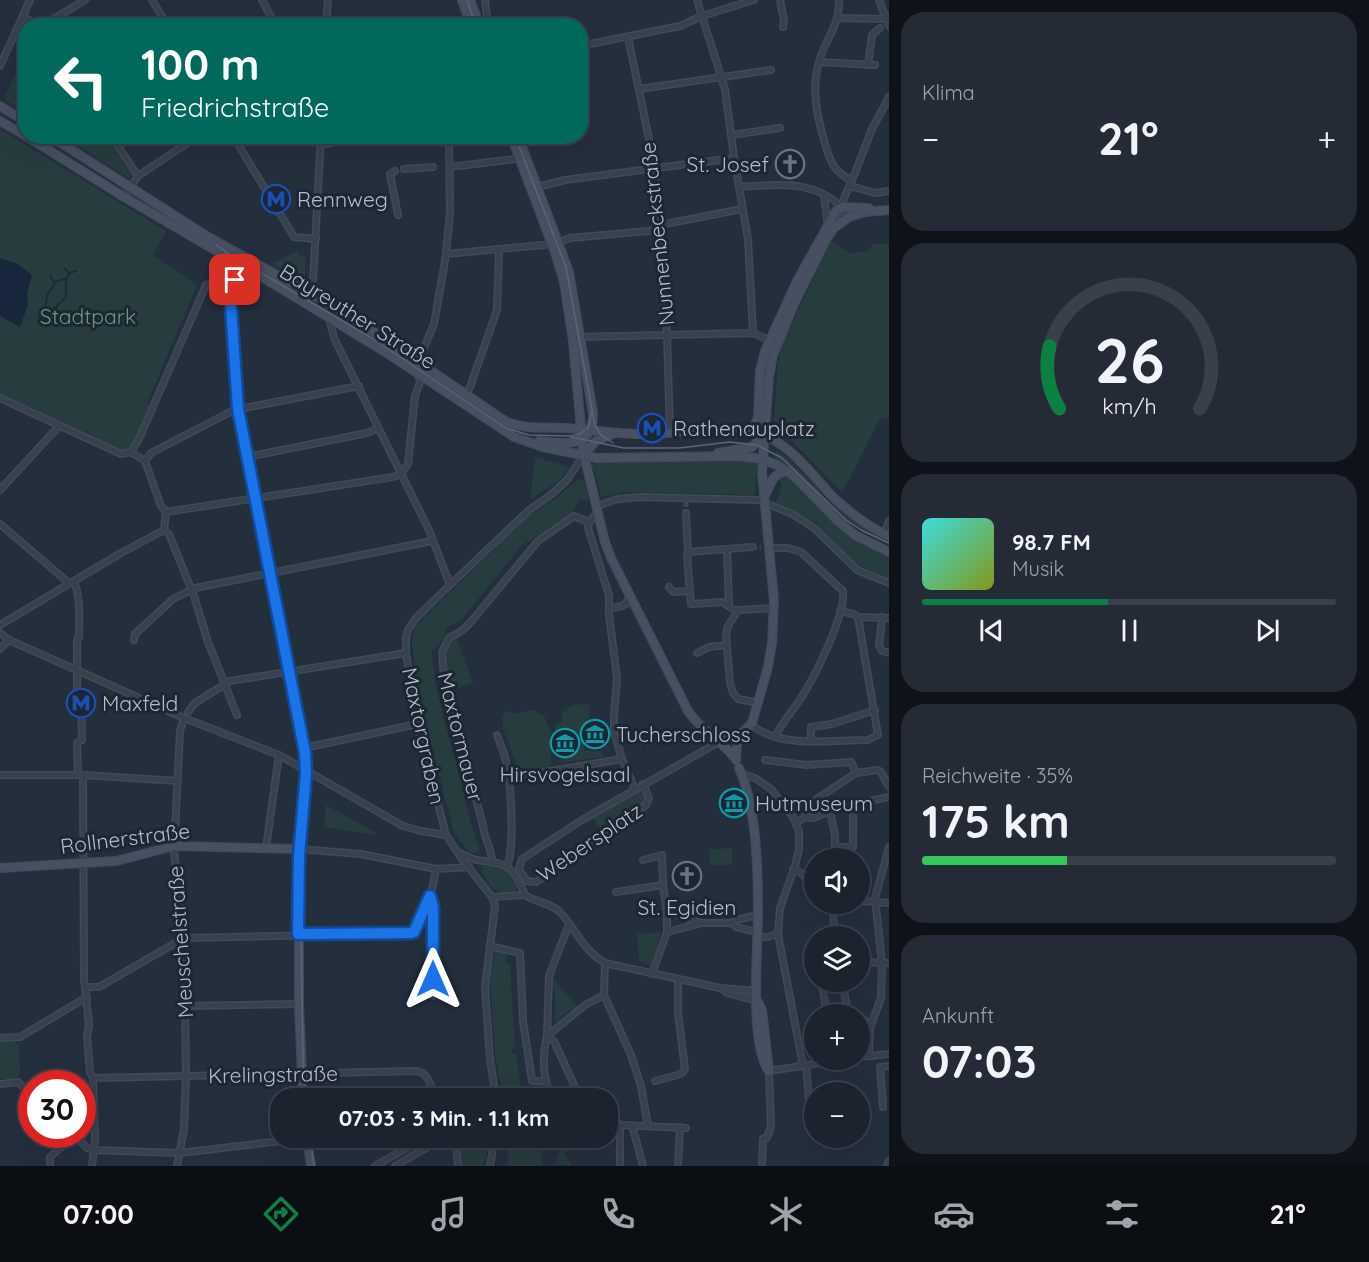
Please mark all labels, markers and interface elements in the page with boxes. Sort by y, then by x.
text: 100 m [141,38,259,91]
icon: left [42,42,120,120]
text: Klima [922,80,975,105]
text: Friedrichstraße [141,90,329,124]
text: 21° [1098,110,1159,166]
text: − [922,118,939,159]
text: + [1317,118,1336,159]
street label: Nunnenbeckstraße [634,141,680,327]
church icon: St. Josef [774,148,806,180]
place label: St. Josef [687,151,769,177]
metro station icon: Rennweg [260,183,292,215]
place label: Rennweg [297,186,388,212]
pin [209,254,260,305]
street label: Bayreuther Straße [275,258,441,374]
icon: arrive [218,263,251,296]
park label: Stadtpark [40,303,136,329]
text: 26 [1094,321,1164,399]
text: km/h [1102,394,1156,420]
metro station icon: Rathenauplatz [636,412,668,444]
place label: Rathenauplatz [673,415,815,441]
text: 98.7 FM [1012,528,1091,556]
text: Musik [1012,556,1064,581]
icon: previous [975,614,1008,647]
icon: pause [1113,614,1146,647]
icon: next [1251,614,1284,647]
street label: Maxtorgraben [397,665,451,807]
street label: Maxtormauer [432,669,490,805]
metro station icon: Maxfeld [65,687,97,719]
place label: Maxfeld [102,690,178,716]
museum icon: Tucherschloss [579,718,611,750]
place label: Tucherschloss [616,721,751,747]
museum icon: Hirsvogelsaal [549,727,581,759]
place label: Hirsvogelsaal [499,761,631,787]
text: Reichweite · 35% [922,763,1073,788]
museum icon: Hutmuseum [718,787,750,819]
place label: Hutmuseum [755,790,873,816]
text: 175 km [922,793,1070,849]
street label: Webersplatz [531,797,647,887]
street label: Rollnerstraße [59,817,191,859]
map controls [804,848,870,1148]
button: sound [804,848,870,914]
church icon: St. Egidien [671,860,703,892]
street label: Meuschelstraße [162,865,198,1019]
place label: St. Egidien [638,894,737,920]
button: layers [804,926,870,992]
position arrow [401,947,465,1011]
text: Ankunft [922,1003,994,1028]
button: + [804,1004,870,1070]
text: 07:03 [922,1033,1037,1089]
street label: Krelingstraße [208,1060,338,1088]
speed limit sign: 30 [18,1070,96,1148]
button: − [804,1082,870,1148]
text: 07:03 · 3 Min. · 1.1 km [339,1104,549,1132]
icon: directions [260,1193,302,1235]
icon: music [428,1193,470,1235]
icon: phone [597,1193,639,1235]
icon: climate [765,1193,807,1235]
icon: car [933,1193,975,1235]
icon: filters [1101,1193,1143,1235]
text: 07:00 [63,1197,134,1231]
text: 21° [1269,1197,1306,1231]

